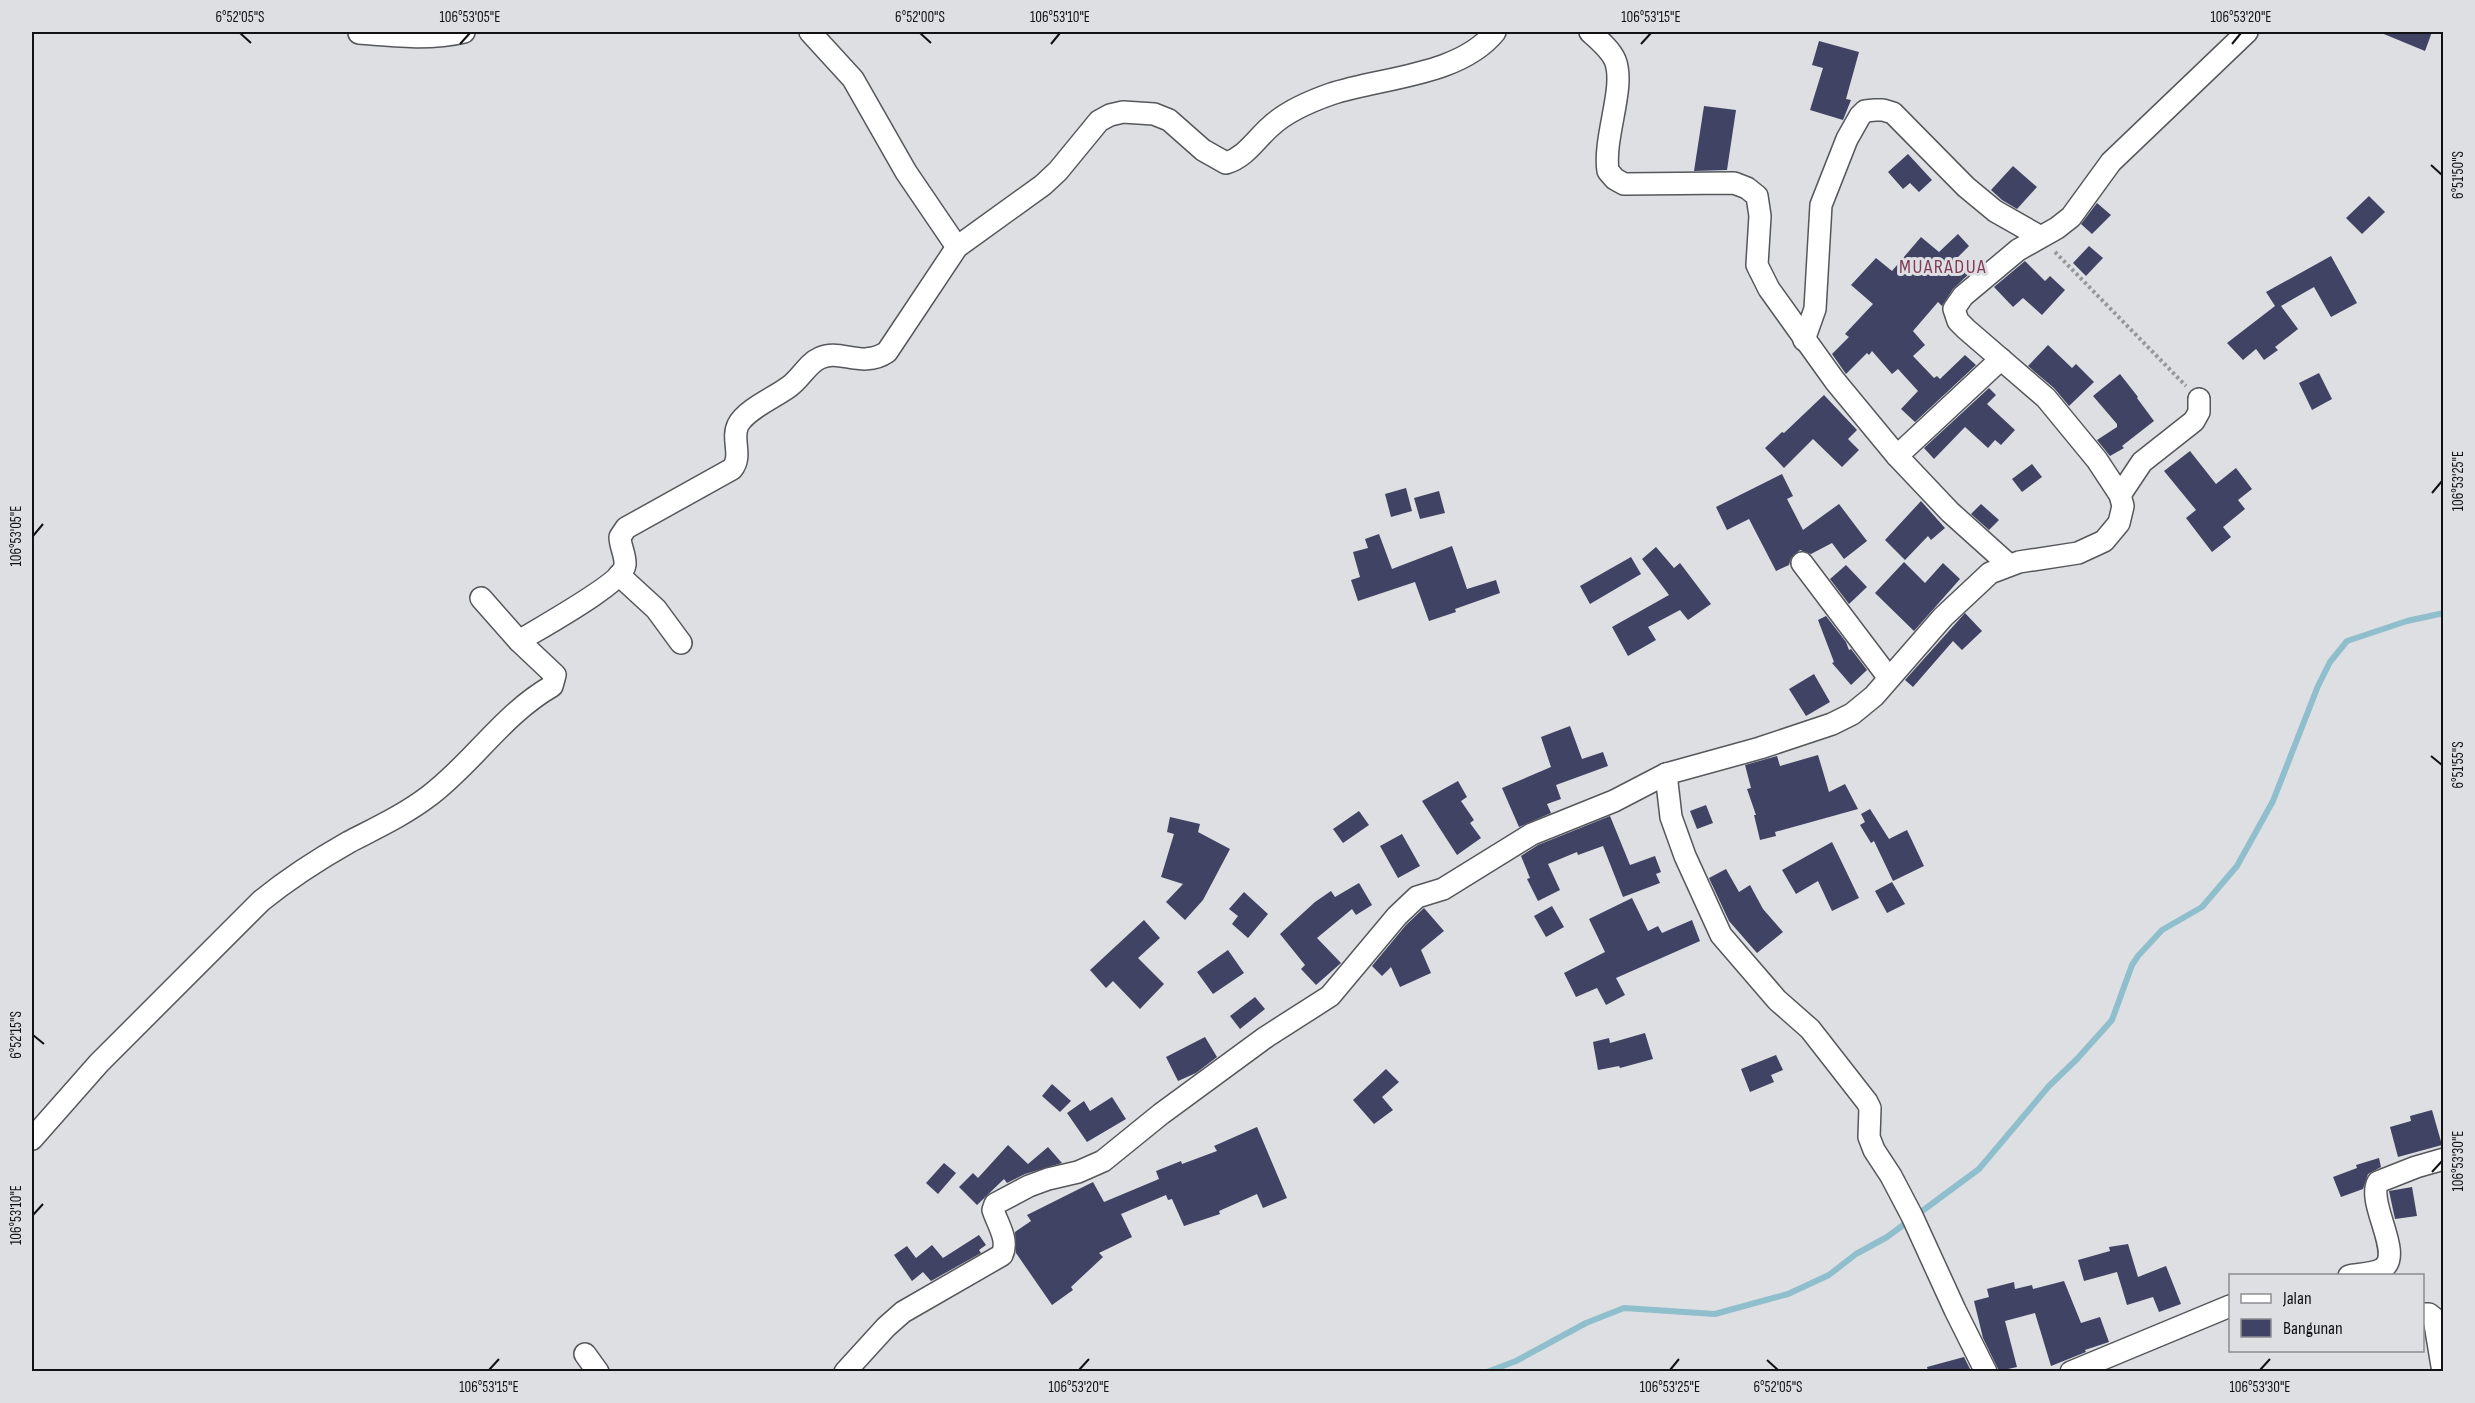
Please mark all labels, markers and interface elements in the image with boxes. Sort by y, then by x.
text: 6°52'05"S [215,8,265,27]
text: 106°53'05"E [440,8,500,27]
text: 6°52'00"S [895,8,945,27]
text: 106°53'10"E [1030,8,1090,27]
text: 106°53'15"E [1621,8,1681,27]
text: 106°53'20"E [2211,8,2271,27]
text: 6°51'50"S [2449,151,2468,199]
district label: MUARADUA [1899,255,1987,279]
text: 106°53'25"E [2449,451,2468,511]
text: 106°53'05"E [7,506,26,566]
text: 6°51'55"S [2449,741,2468,789]
text: 6°52'15"S [7,1011,26,1059]
text: 106°53'30"E [2449,1130,2468,1192]
text: 106°53'10"E [7,1185,26,1245]
legend [2229,1274,2424,1352]
text: Jalan [2282,1288,2312,1309]
text: Bangunan [2283,1318,2343,1339]
text: 106°53'15"E [459,1378,519,1397]
text: 106°53'20"E [1049,1378,1109,1397]
text: 106°53'25"E [1640,1378,1700,1397]
text: 6°52'05"S [1753,1378,1803,1397]
text: 106°53'30"E [2229,1378,2291,1397]

